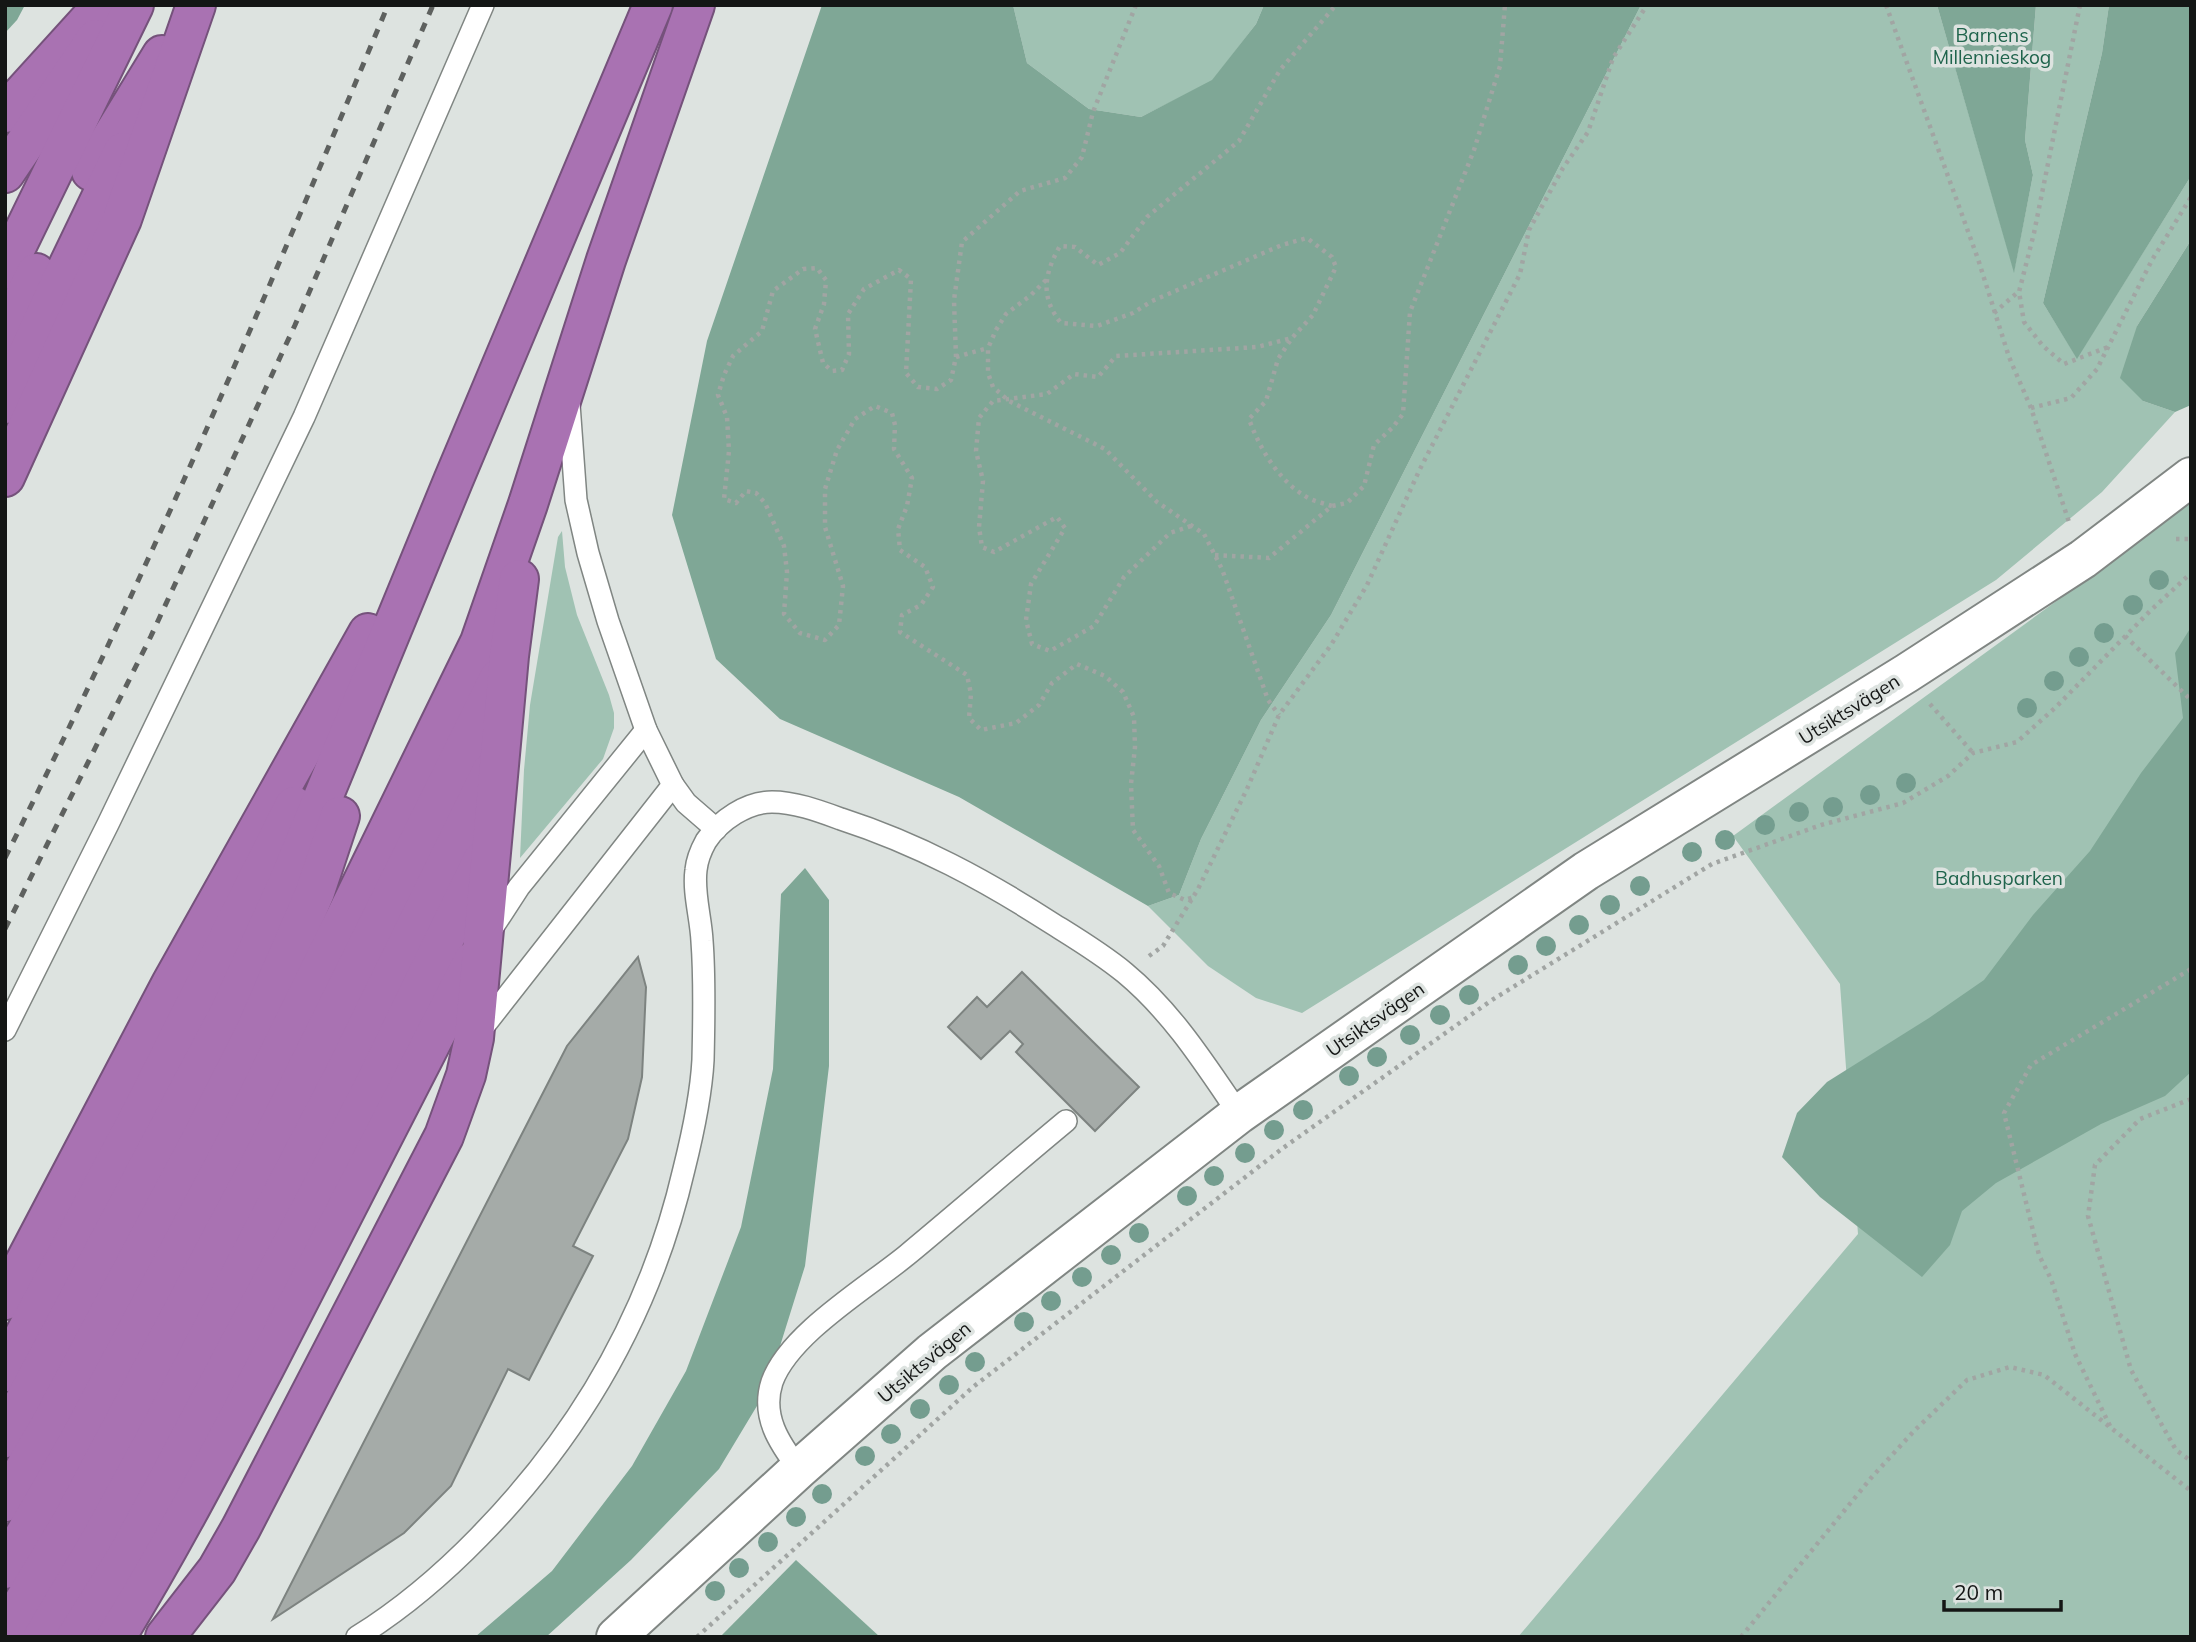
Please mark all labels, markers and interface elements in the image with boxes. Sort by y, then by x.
park label: Barnens Millennieskog [1933,23,2051,69]
street label: Utsiktsvägen [1794,669,1904,749]
park label: Badhusparken [1935,866,2063,890]
street label: Utsiktsvägen [1321,976,1429,1062]
street label: Utsiktsvägen [872,1316,976,1408]
scale bar [1944,1568,2061,1612]
text: 20 m [1954,1579,2003,1605]

